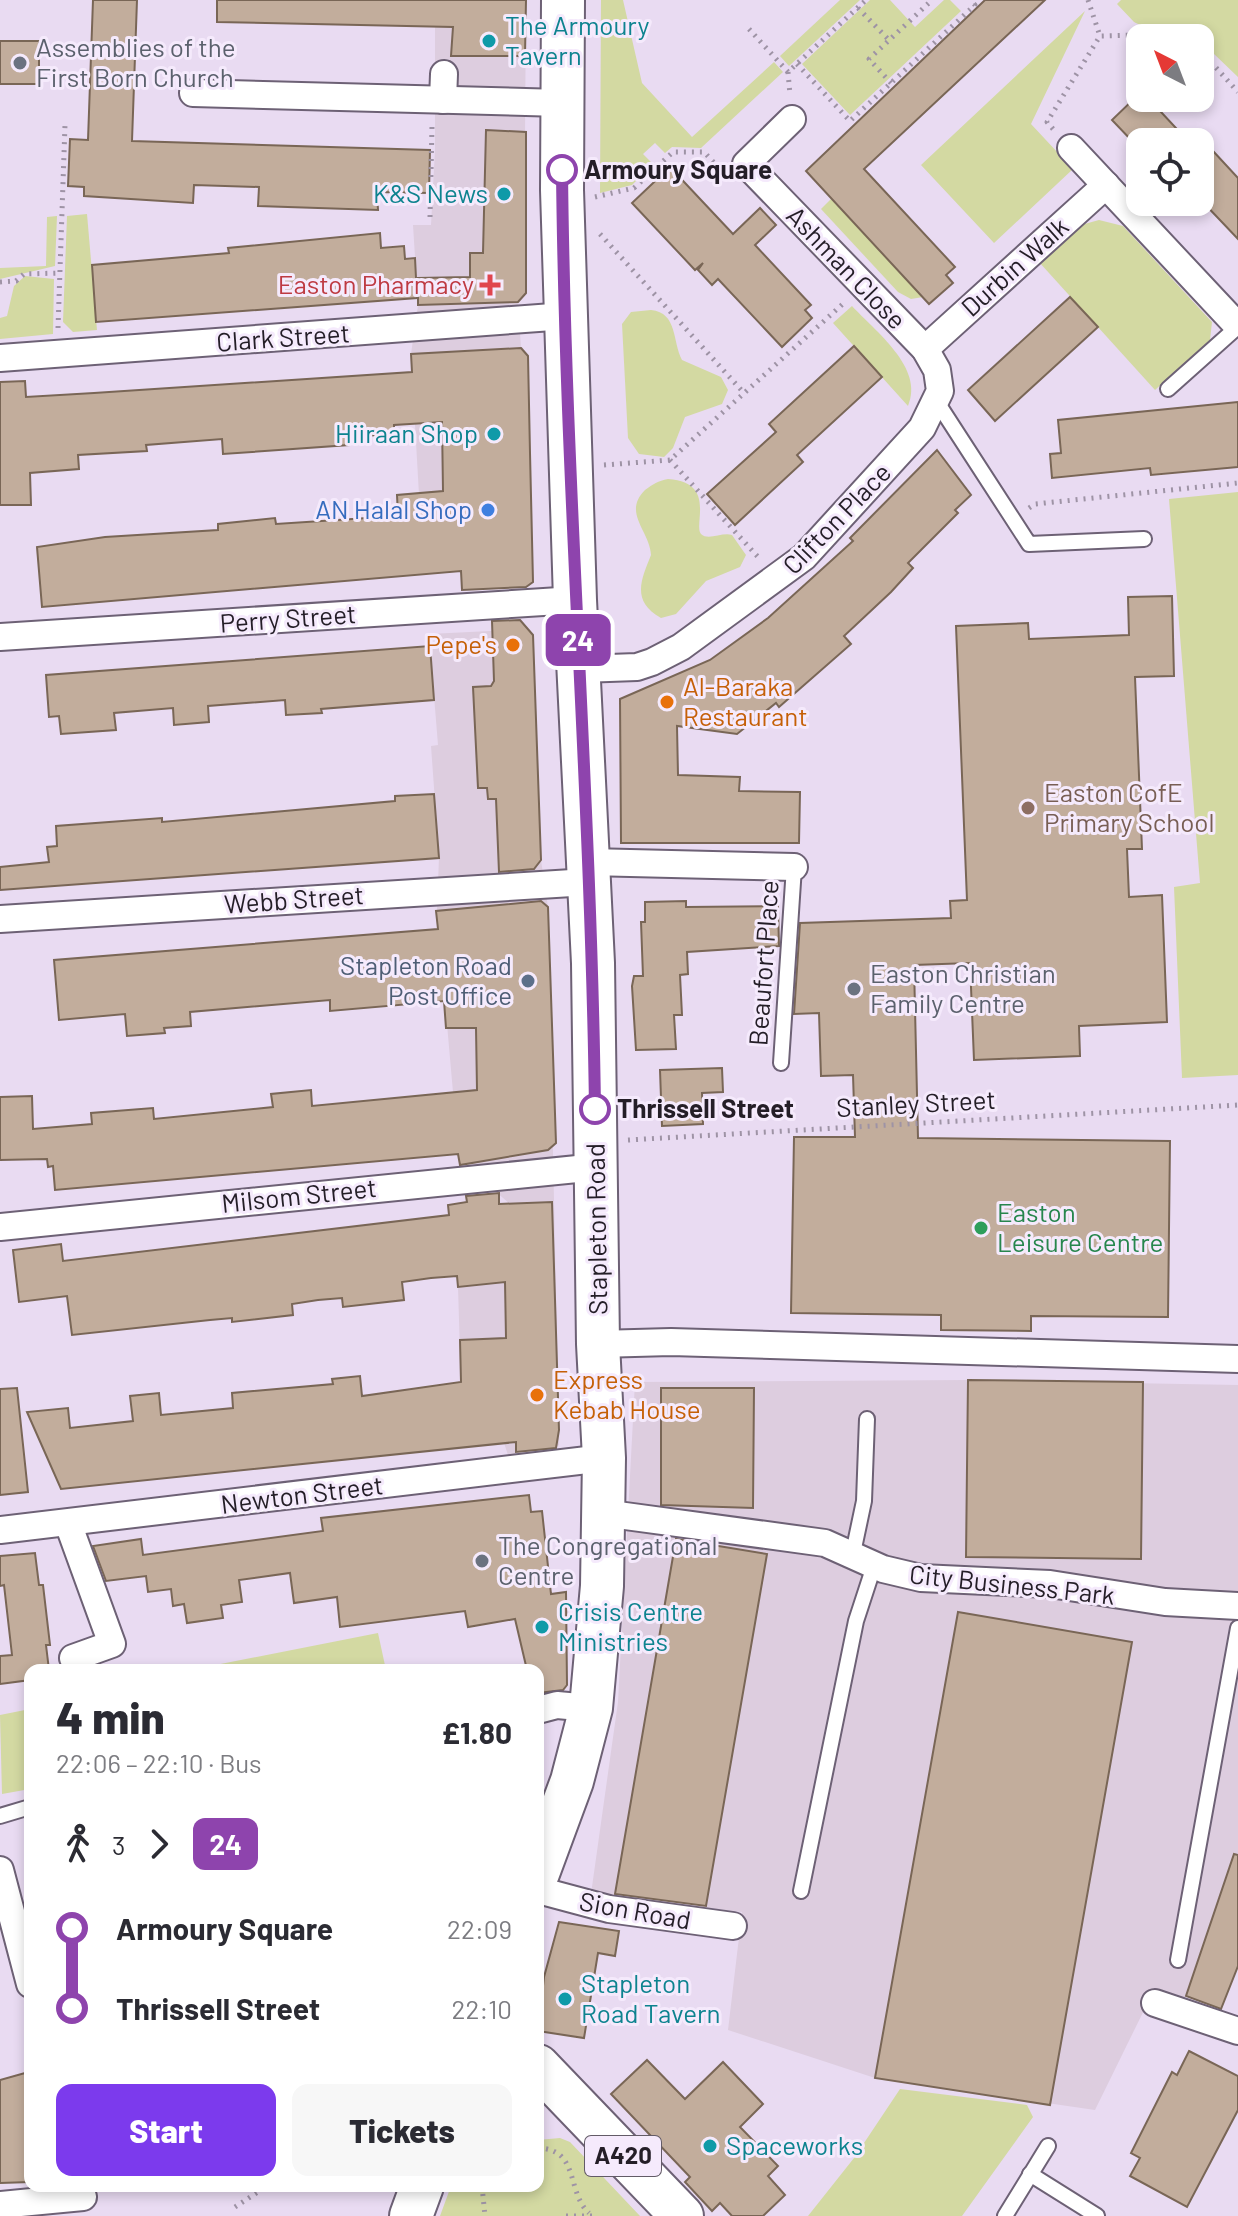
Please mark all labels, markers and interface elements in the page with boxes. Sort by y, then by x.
place label: The Armoury Tavern [505,9,650,70]
north arrow [1126,24,1214,112]
map controls [1126,24,1214,216]
place label: Assemblies of the First Born Church [36,31,236,92]
marker: The Armoury Tavern [480,32,498,50]
marker: Assemblies of the First Born Church [11,54,29,72]
button: locate [1126,128,1214,216]
place label: Armoury Square [584,153,772,184]
marker: Armoury Square [547,155,577,185]
place label: K&S News [373,177,488,208]
marker: K&S News [495,185,513,203]
street label: Ashman Close [781,199,913,335]
street label: Durbin Walk [954,210,1074,322]
place label: Easton Pharmacy [278,268,474,299]
marker: Easton Pharmacy [481,276,499,294]
street label: Clark Street [215,316,351,357]
place label: Hiiraan Shop [335,417,478,448]
marker: Hiiraan Shop [485,425,503,443]
street label: Clifton Place [775,456,896,580]
place label: AN Halal Shop [315,493,472,524]
marker: AN Halal Shop [479,501,497,519]
street label: Perry Street [219,597,357,638]
line badge: 24 [542,614,614,666]
text: 24 [562,623,594,657]
place label: Pepe's [425,628,497,659]
marker: Pepe's [504,636,522,654]
place label: Al-Baraka Restaurant [683,670,808,731]
marker: Al-Baraka Restaurant [658,693,676,711]
place label: Easton CofE Primary School [1044,776,1215,837]
marker: Easton CofE Primary School [1019,799,1037,817]
street label: Webb Street [223,878,365,919]
street label: Beaufort Place [741,879,784,1047]
place label: Stapleton Road Post Office [340,949,512,1010]
place label: Easton Christian Family Centre [870,957,1056,1018]
marker: Stapleton Road Post Office [519,972,537,990]
marker: Easton Christian Family Centre [845,980,863,998]
street label: Stanley Street [835,1083,996,1122]
place label: Thrissell Street [617,1092,794,1123]
marker: Thrissell Street [580,1094,610,1124]
street label: Stapleton Road [579,1143,612,1315]
street label: Milsom Street [220,1171,378,1218]
place label: Easton Leisure Centre [997,1196,1163,1257]
marker: Easton Leisure Centre [972,1219,990,1237]
place label: Express Kebab House [553,1363,701,1424]
marker: Express Kebab House [528,1386,546,1404]
street label: Newton Street [219,1468,385,1519]
place label: The Congregational Centre [498,1529,717,1590]
marker: The Congregational Centre [473,1552,491,1570]
street label: City Business Park [908,1557,1116,1610]
place label: Crisis Centre Ministries [558,1595,703,1656]
marker: Crisis Centre Ministries [533,1618,551,1636]
text: 4 min [56,1690,165,1743]
text: £1.80 [442,1714,512,1750]
text: 22:06 – 22:10 · Bus [56,1747,262,1778]
icon: walk [56,1822,100,1866]
icon: forward [137,1822,181,1866]
text: 24 [209,1827,242,1861]
text: 3 [112,1829,125,1860]
street label: Sion Road [577,1884,693,1935]
text: Armoury Square [116,1910,333,1946]
text: 22:09 [447,1913,512,1944]
place label: Stapleton Road Tavern [581,1967,720,2028]
text: Thrissell Street [116,1990,320,2026]
marker: Stapleton Road Tavern [556,1990,574,2008]
text: 22:10 [452,1993,512,2024]
button: Start [56,2084,276,2176]
button: Tickets [292,2084,512,2176]
place label: Spaceworks [726,2129,863,2160]
road number: A420 [585,2136,661,2176]
marker: Spaceworks [701,2137,719,2155]

